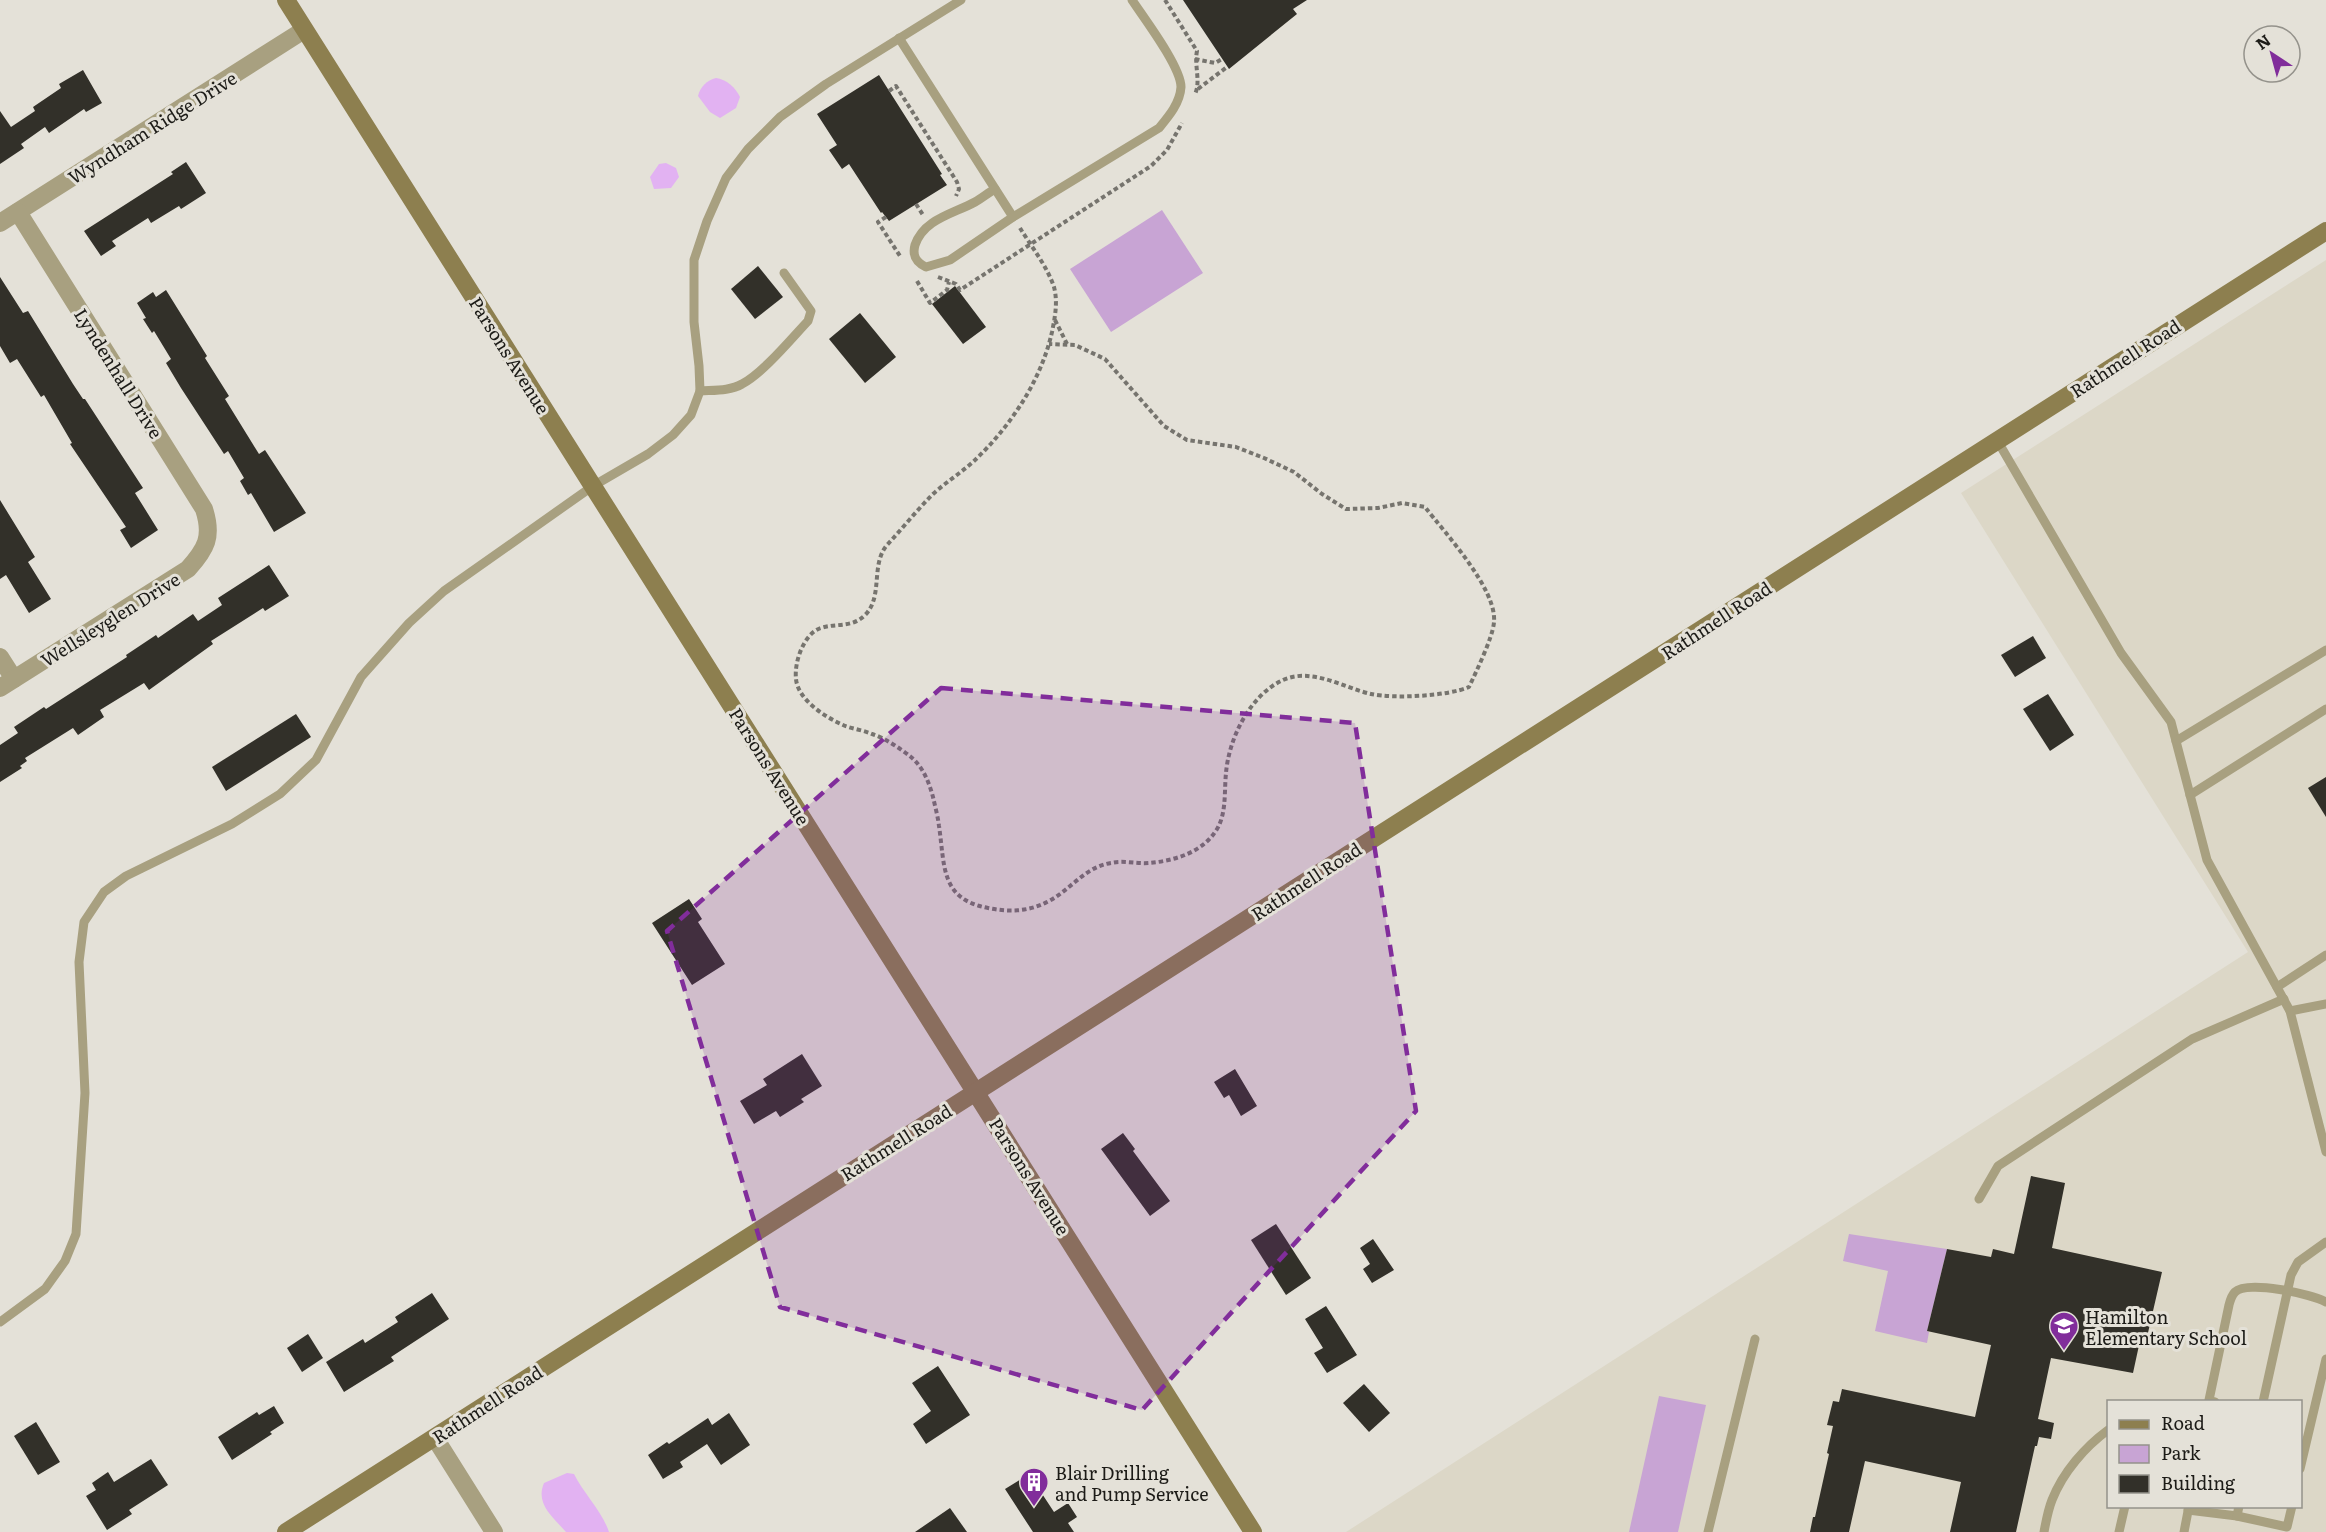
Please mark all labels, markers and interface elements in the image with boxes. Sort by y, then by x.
north arrow [2242,24,2302,84]
text: N [2250,27,2275,55]
street label: Wyndham Ridge Drive [62,64,242,190]
street label: Parsons Avenue [463,291,557,419]
street label: Lyndenhall Drive [68,303,170,443]
street label: Rathmell Road [2065,312,2185,404]
street label: Wellsleyglen Drive [35,565,185,673]
street label: Rathmell Road [1656,574,1776,666]
street label: Parsons Avenue [723,702,817,830]
street label: Rathmell Road [1246,835,1366,927]
street label: Rathmell Road [835,1097,957,1187]
street label: Parsons Avenue [983,1112,1077,1240]
place label: Hamilton Elementary School [2085,1303,2247,1351]
school or university icon: Hamilton Elementary School [2048,1310,2080,1352]
street label: Rathmell Road [427,1358,547,1450]
legend [2107,1400,2302,1508]
text: Road [2161,1409,2205,1436]
text: Park [2161,1439,2202,1466]
place label: Blair Drilling and Pump Service [1055,1459,1209,1507]
building icon: Blair Drilling and Pump Service [1018,1466,1050,1508]
text: Building [2161,1469,2236,1496]

